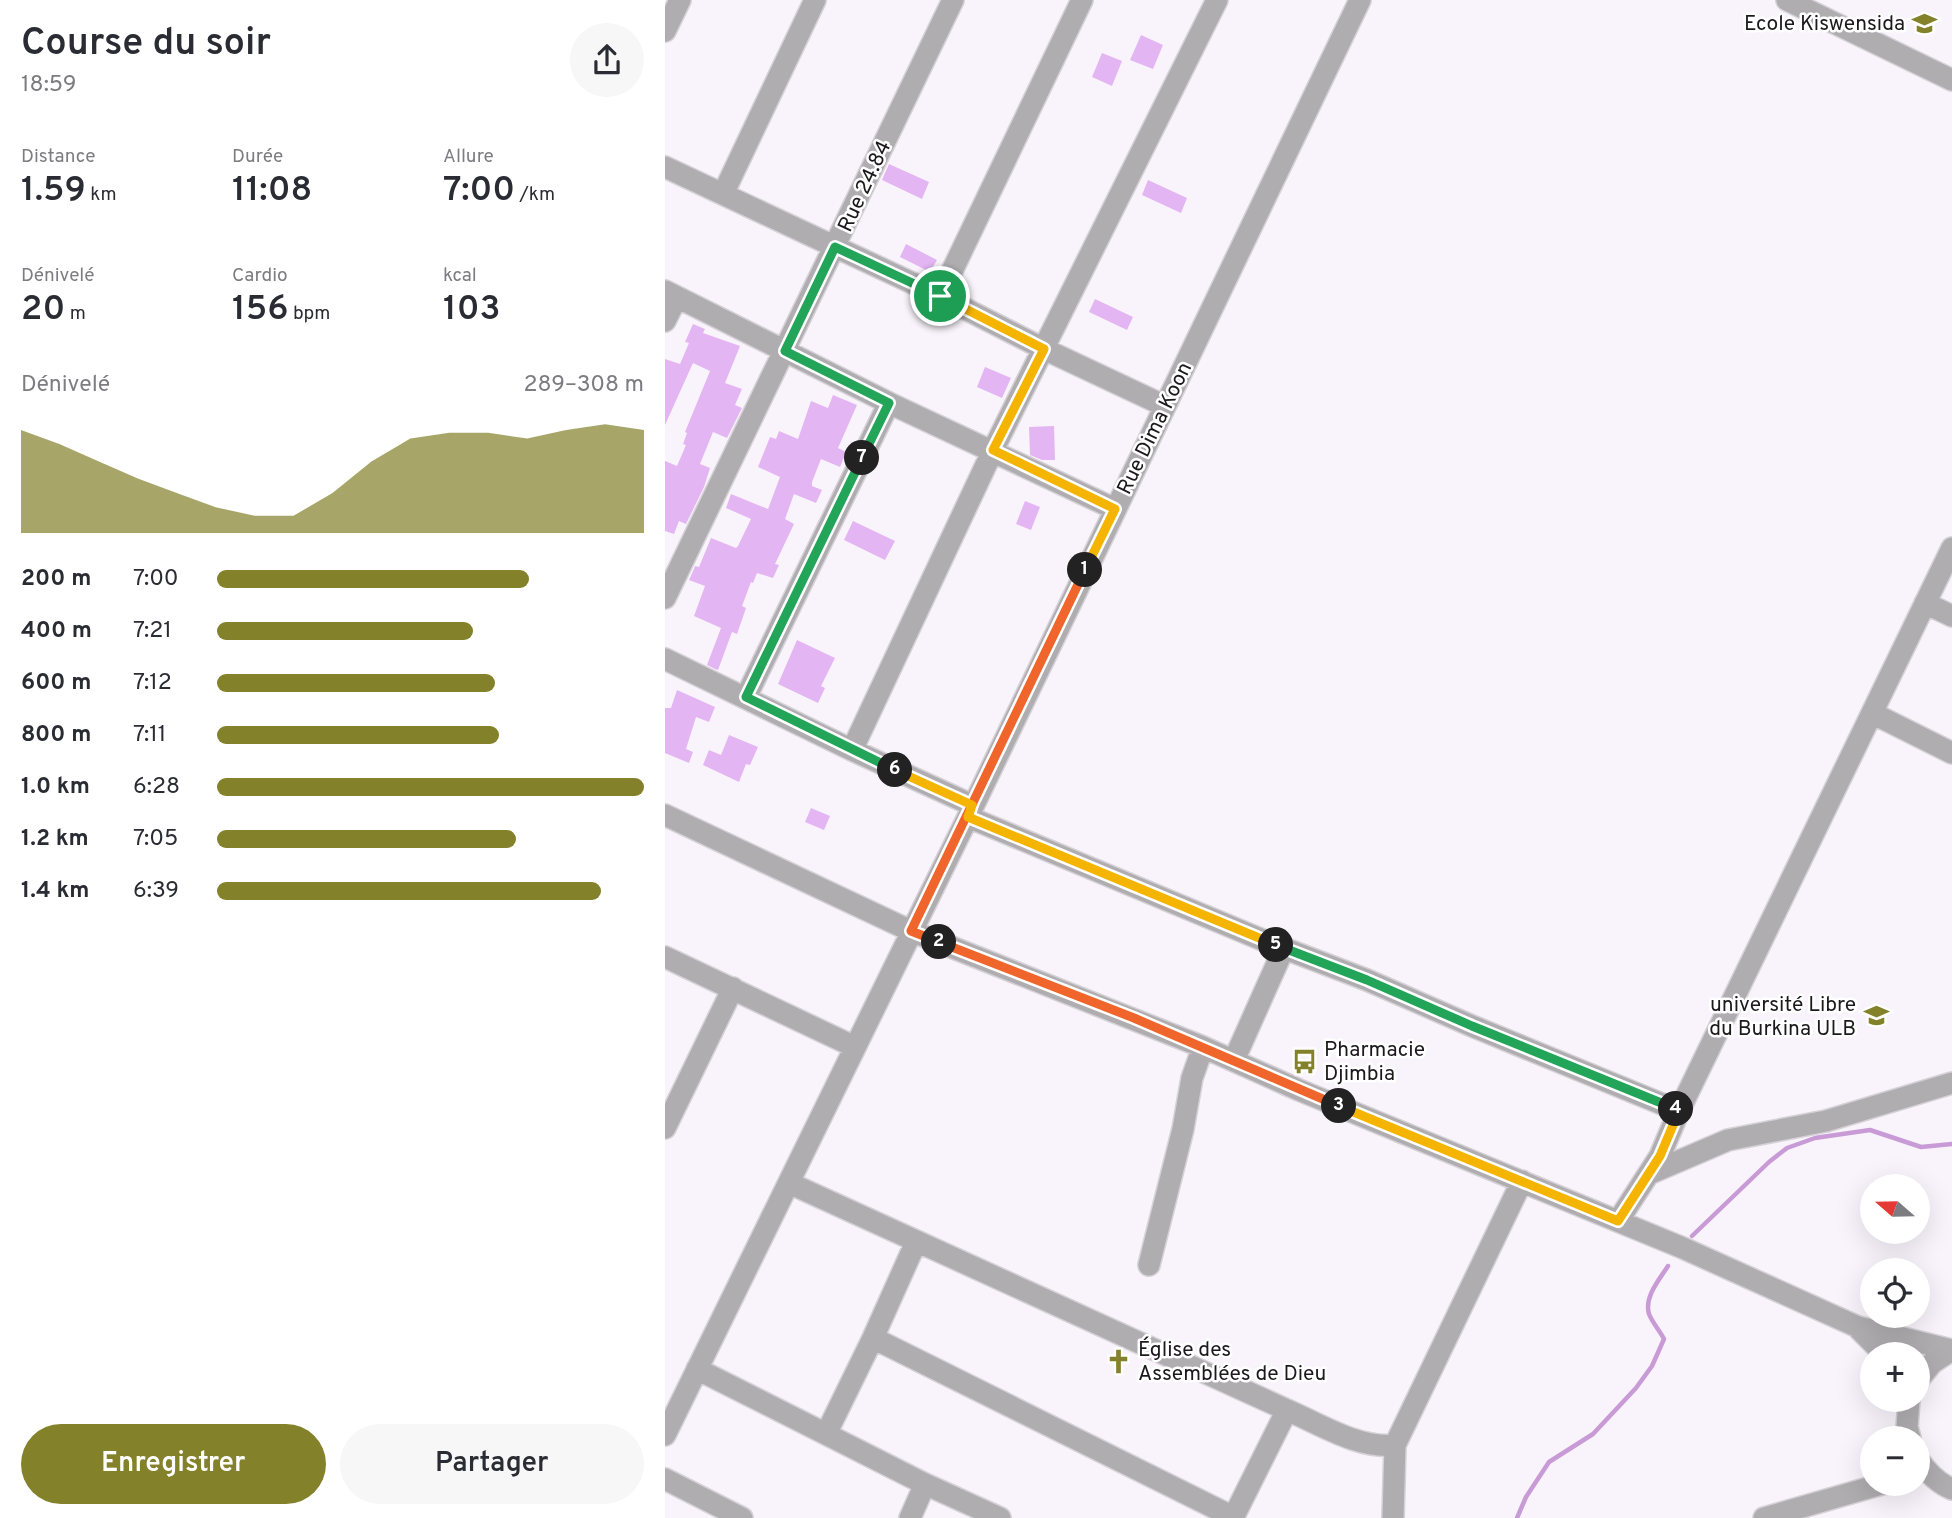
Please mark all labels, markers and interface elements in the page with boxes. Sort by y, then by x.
school or university icon: Ecole Kiswensida [1911,9,1939,37]
place label: Ecole Kiswensida [1744,11,1905,38]
text: Course du soir [21,20,271,69]
button: share [570,23,644,97]
text: 18:59 [21,71,77,100]
street label: Rue 24.84 [832,137,898,237]
text: Distance [21,145,96,169]
text: Durée [232,145,283,169]
text: Allure [443,145,494,169]
text: 1.59 [21,169,86,213]
text: 11:08 [232,169,312,213]
text: 7:00 [443,169,515,213]
text: km [86,183,117,207]
text: /km [515,183,555,207]
text: Dénivelé [21,264,95,288]
text: Cardio [232,264,288,288]
text: kcal [443,264,477,288]
pin [910,266,970,326]
icon: arrive [921,277,959,315]
text: 20 [21,288,65,332]
text: 156 [232,288,288,332]
text: 103 [443,288,501,332]
text: m [65,302,86,326]
text: bpm [288,302,330,326]
street label: Rue Dima Koon [1112,358,1199,499]
text: Dénivelé [21,371,110,400]
text: 289–308 m [524,371,644,400]
pin: 7 [845,440,879,476]
text: 7 [856,445,867,469]
pin: 1 [1067,552,1103,588]
text: 1 [1081,557,1088,581]
text: 200 m [21,565,91,594]
text: 7:00 [133,565,179,594]
text: 400 m [21,617,92,646]
text: 7:21 [133,617,172,646]
text: 600 m [21,669,91,698]
text: 7:12 [133,669,172,698]
text: 800 m [21,721,91,750]
text: 7:11 [133,721,166,750]
pin: 6 [877,752,912,788]
text: 6 [889,757,900,781]
text: 1.0 km [21,773,90,802]
text: 6:28 [133,773,180,802]
text: 1.2 km [21,825,89,854]
text: 7:05 [133,825,178,854]
text: 1.4 km [21,877,89,906]
text: 6:39 [133,877,179,906]
pin: 2 [921,925,957,960]
pin: 5 [1259,928,1293,962]
text: 2 [933,929,944,953]
text: 5 [1270,932,1281,956]
place label: université Libre du Burkina ULB [1709,992,1856,1043]
school or university icon: université Libre du Burkina ULB [1862,1002,1890,1030]
place label: Pharmacie Djimbia [1324,1037,1425,1088]
bus stop icon: Pharmacie Djimbia [1290,1047,1318,1075]
pin: 3 [1321,1088,1357,1124]
pin: 4 [1658,1092,1693,1126]
text: 3 [1333,1093,1344,1117]
text: 4 [1669,1096,1682,1120]
north arrow [1860,1174,1930,1244]
map controls [1860,1174,1930,1496]
button: locate [1860,1258,1930,1328]
place label: Église des Assemblées de Dieu [1138,1336,1326,1388]
button: + [1860,1342,1930,1412]
church icon: Église des Assemblées de Dieu [1104,1347,1132,1375]
button: Enregistrer [21,1424,326,1504]
button: Partager [340,1424,644,1504]
button: − [1860,1426,1930,1496]

